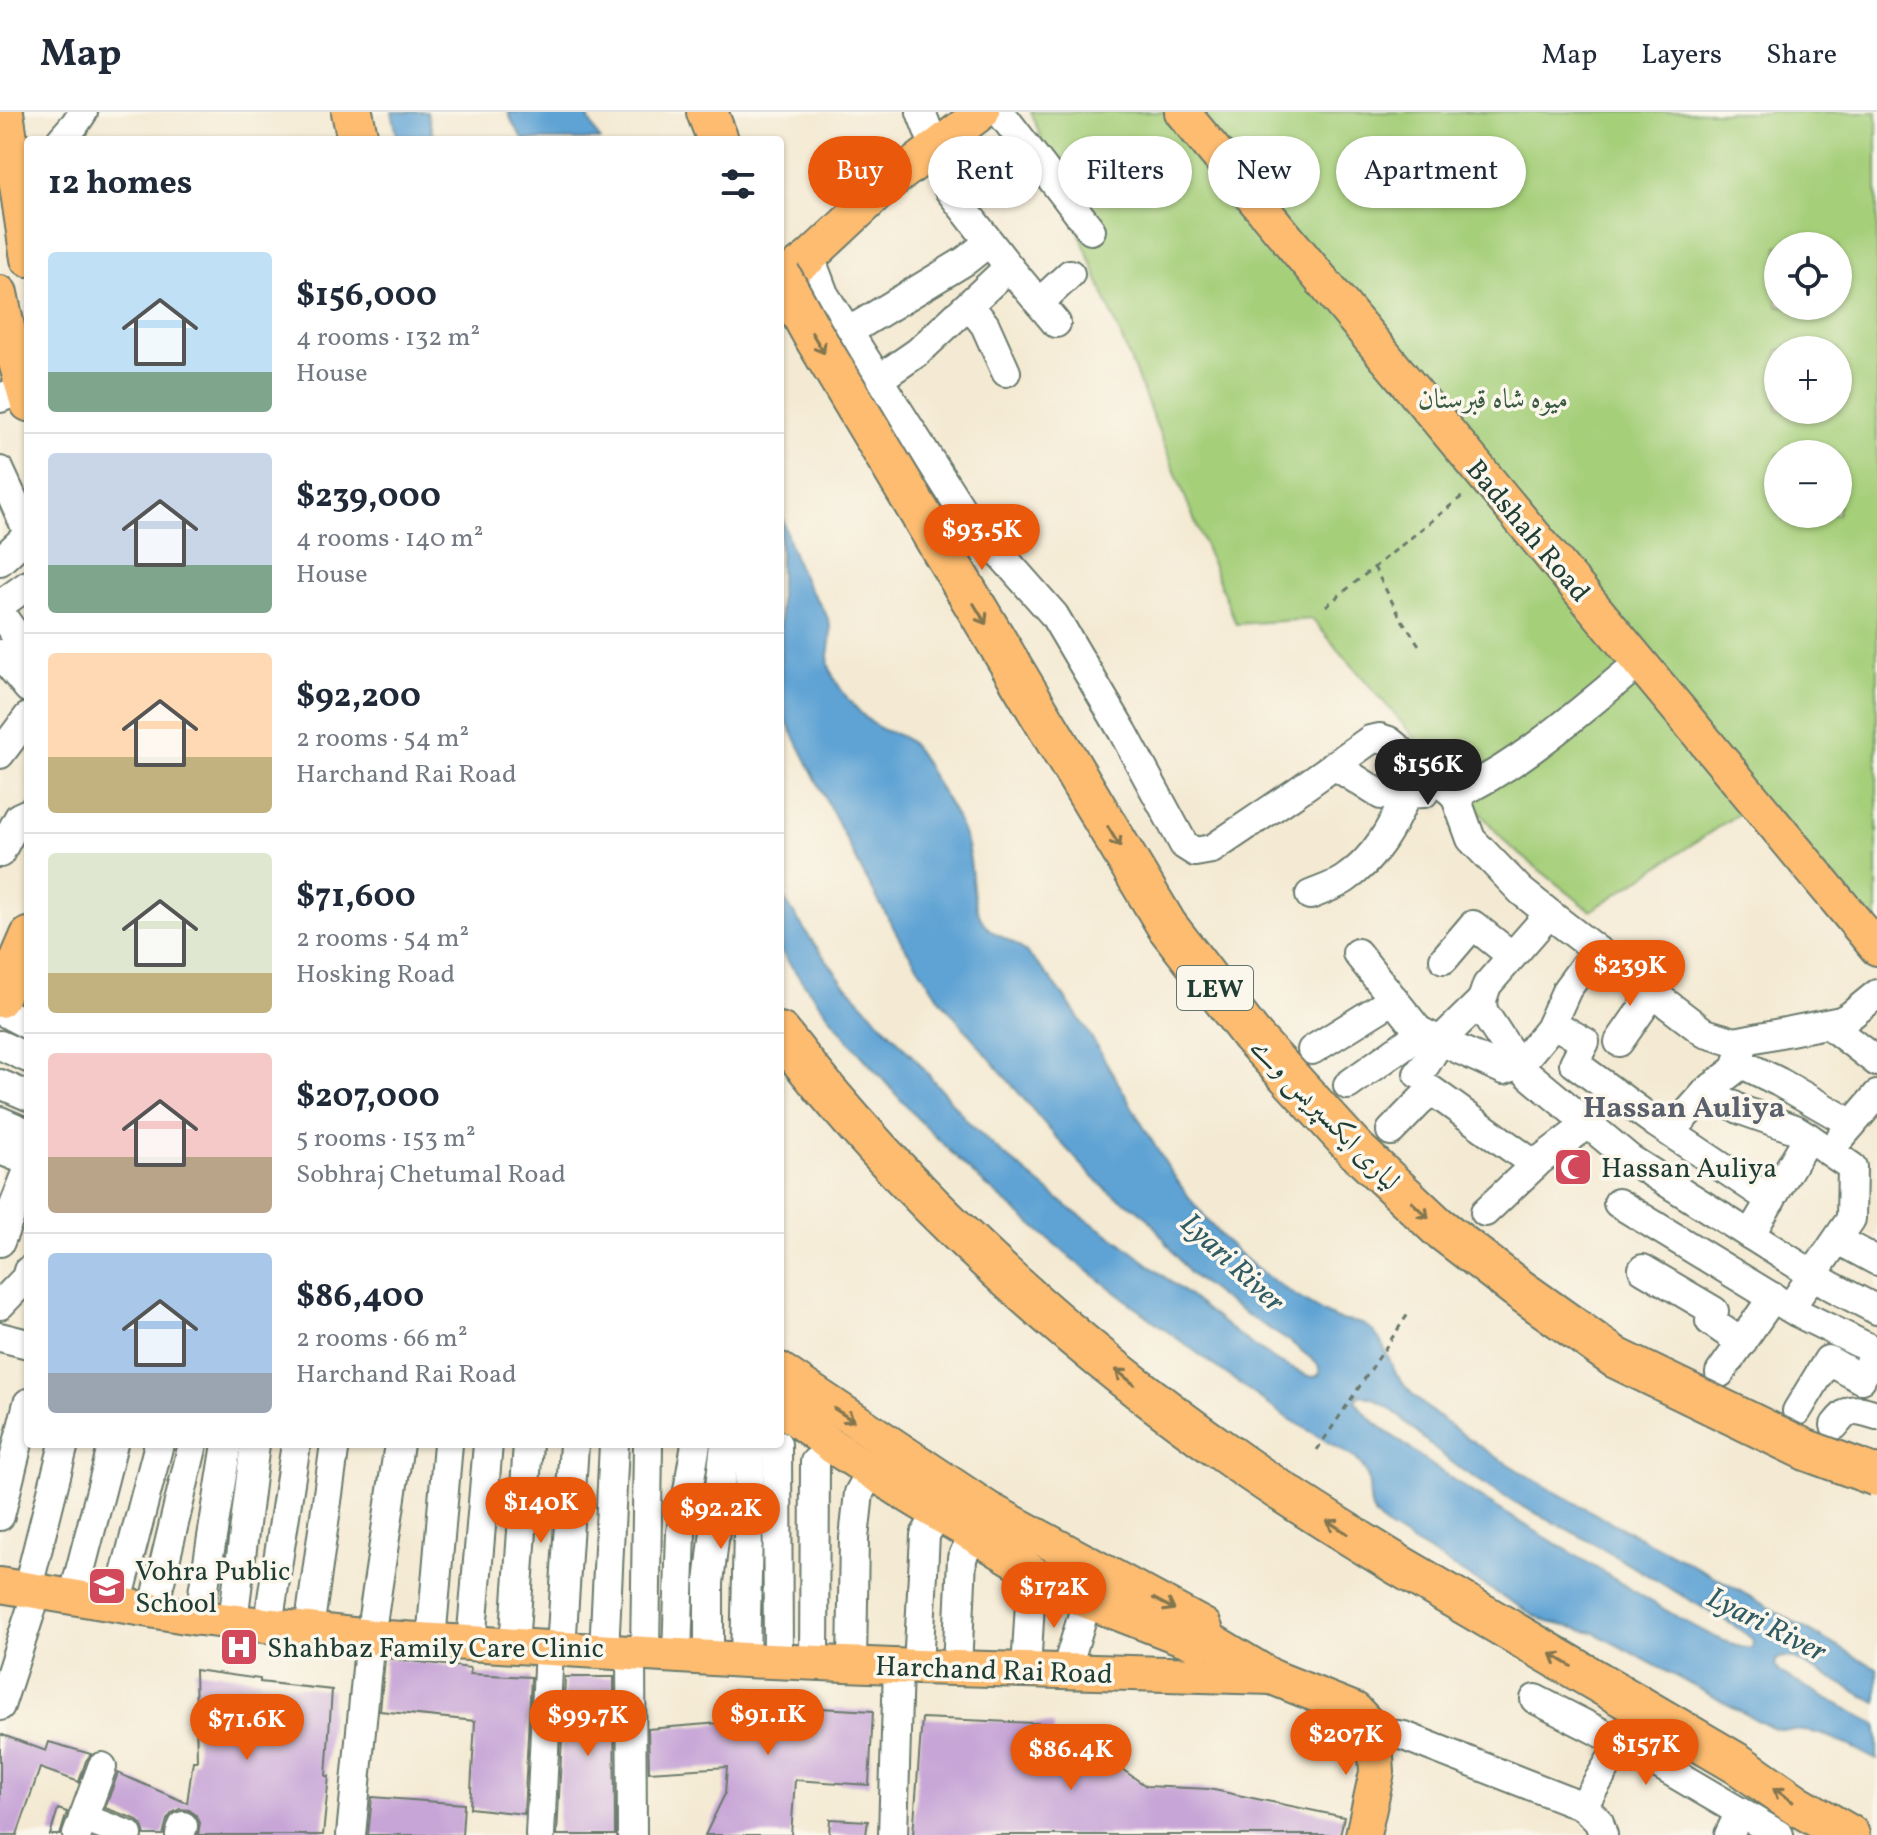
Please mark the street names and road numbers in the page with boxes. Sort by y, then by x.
street label: Badshah Road [1456,452,1598,611]
road number: LEW [1177,966,1253,1010]
street label: لیاری ایکسپریس وے [1241,1029,1408,1200]
street label: Harchand Rai Road [874,1648,1113,1695]

